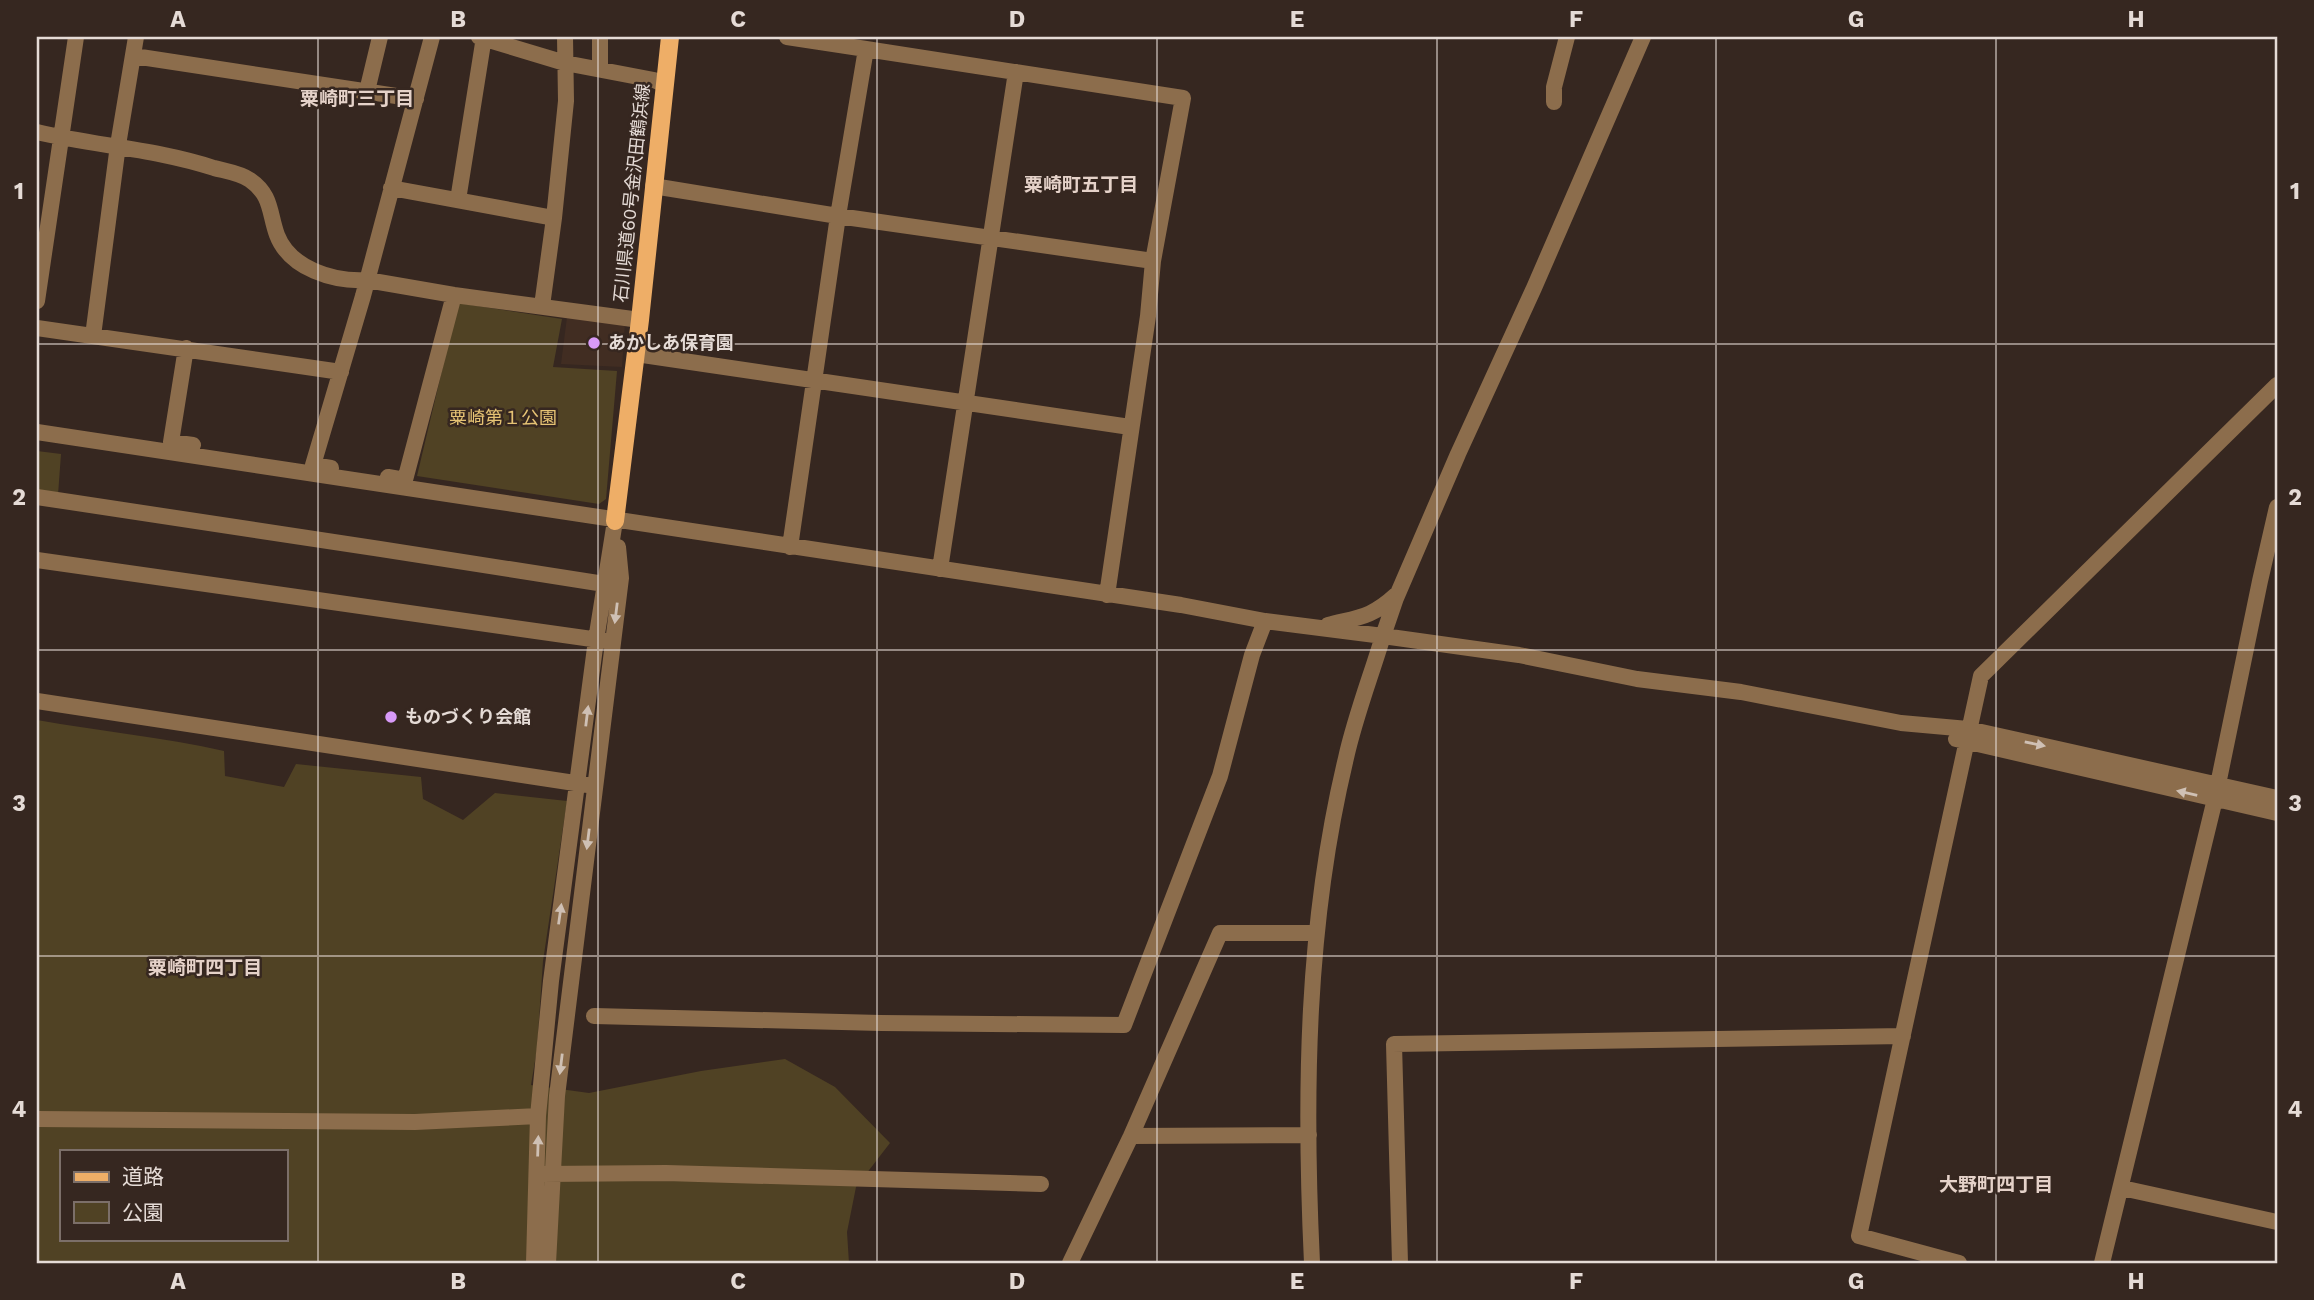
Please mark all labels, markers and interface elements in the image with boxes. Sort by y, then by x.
text: A [170,6,186,33]
text: B [450,6,466,33]
text: C [730,6,746,33]
text: D [1009,6,1025,33]
text: E [1290,6,1304,33]
text: F [1569,6,1583,33]
text: G [1848,6,1864,33]
text: H [2127,6,2145,33]
street label: 石川県道60号金沢田鶴浜線 [610,82,653,304]
district label: 粟崎町三丁目 [300,87,414,110]
district label: 粟崎町五丁目 [1024,173,1138,196]
text: 1 [14,178,24,205]
text: 1 [2290,178,2300,205]
place label: あかしあ保育園 [608,332,734,353]
marker: あかしあ保育園 [586,335,602,351]
park label: 粟崎第１公園 [449,407,557,428]
text: 2 [12,484,26,511]
text: 2 [2288,484,2302,511]
one-way arrow [611,602,622,624]
one-way arrow [581,705,592,727]
place label: ものづくり会館 [405,706,531,727]
marker: ものづくり会館 [383,709,399,725]
one-way arrow [2024,739,2046,750]
one-way arrow [2176,787,2198,798]
text: 3 [12,790,26,817]
text: 3 [2288,790,2302,817]
one-way arrow [582,828,593,850]
one-way arrow [555,903,566,925]
district label: 粟崎町四丁目 [148,956,262,979]
one-way arrow [556,1054,567,1076]
text: 4 [12,1096,27,1123]
text: 4 [2288,1096,2303,1123]
one-way arrow [532,1135,543,1157]
legend [60,1150,287,1240]
text: 道路 [122,1164,164,1189]
district label: 大野町四丁目 [1939,1173,2053,1196]
text: 公園 [122,1200,164,1225]
text: A [170,1268,186,1295]
text: B [450,1268,466,1295]
text: C [730,1268,746,1295]
text: D [1009,1268,1025,1295]
text: E [1290,1268,1304,1295]
text: F [1569,1268,1583,1295]
text: G [1848,1268,1864,1295]
text: H [2127,1268,2145,1295]

